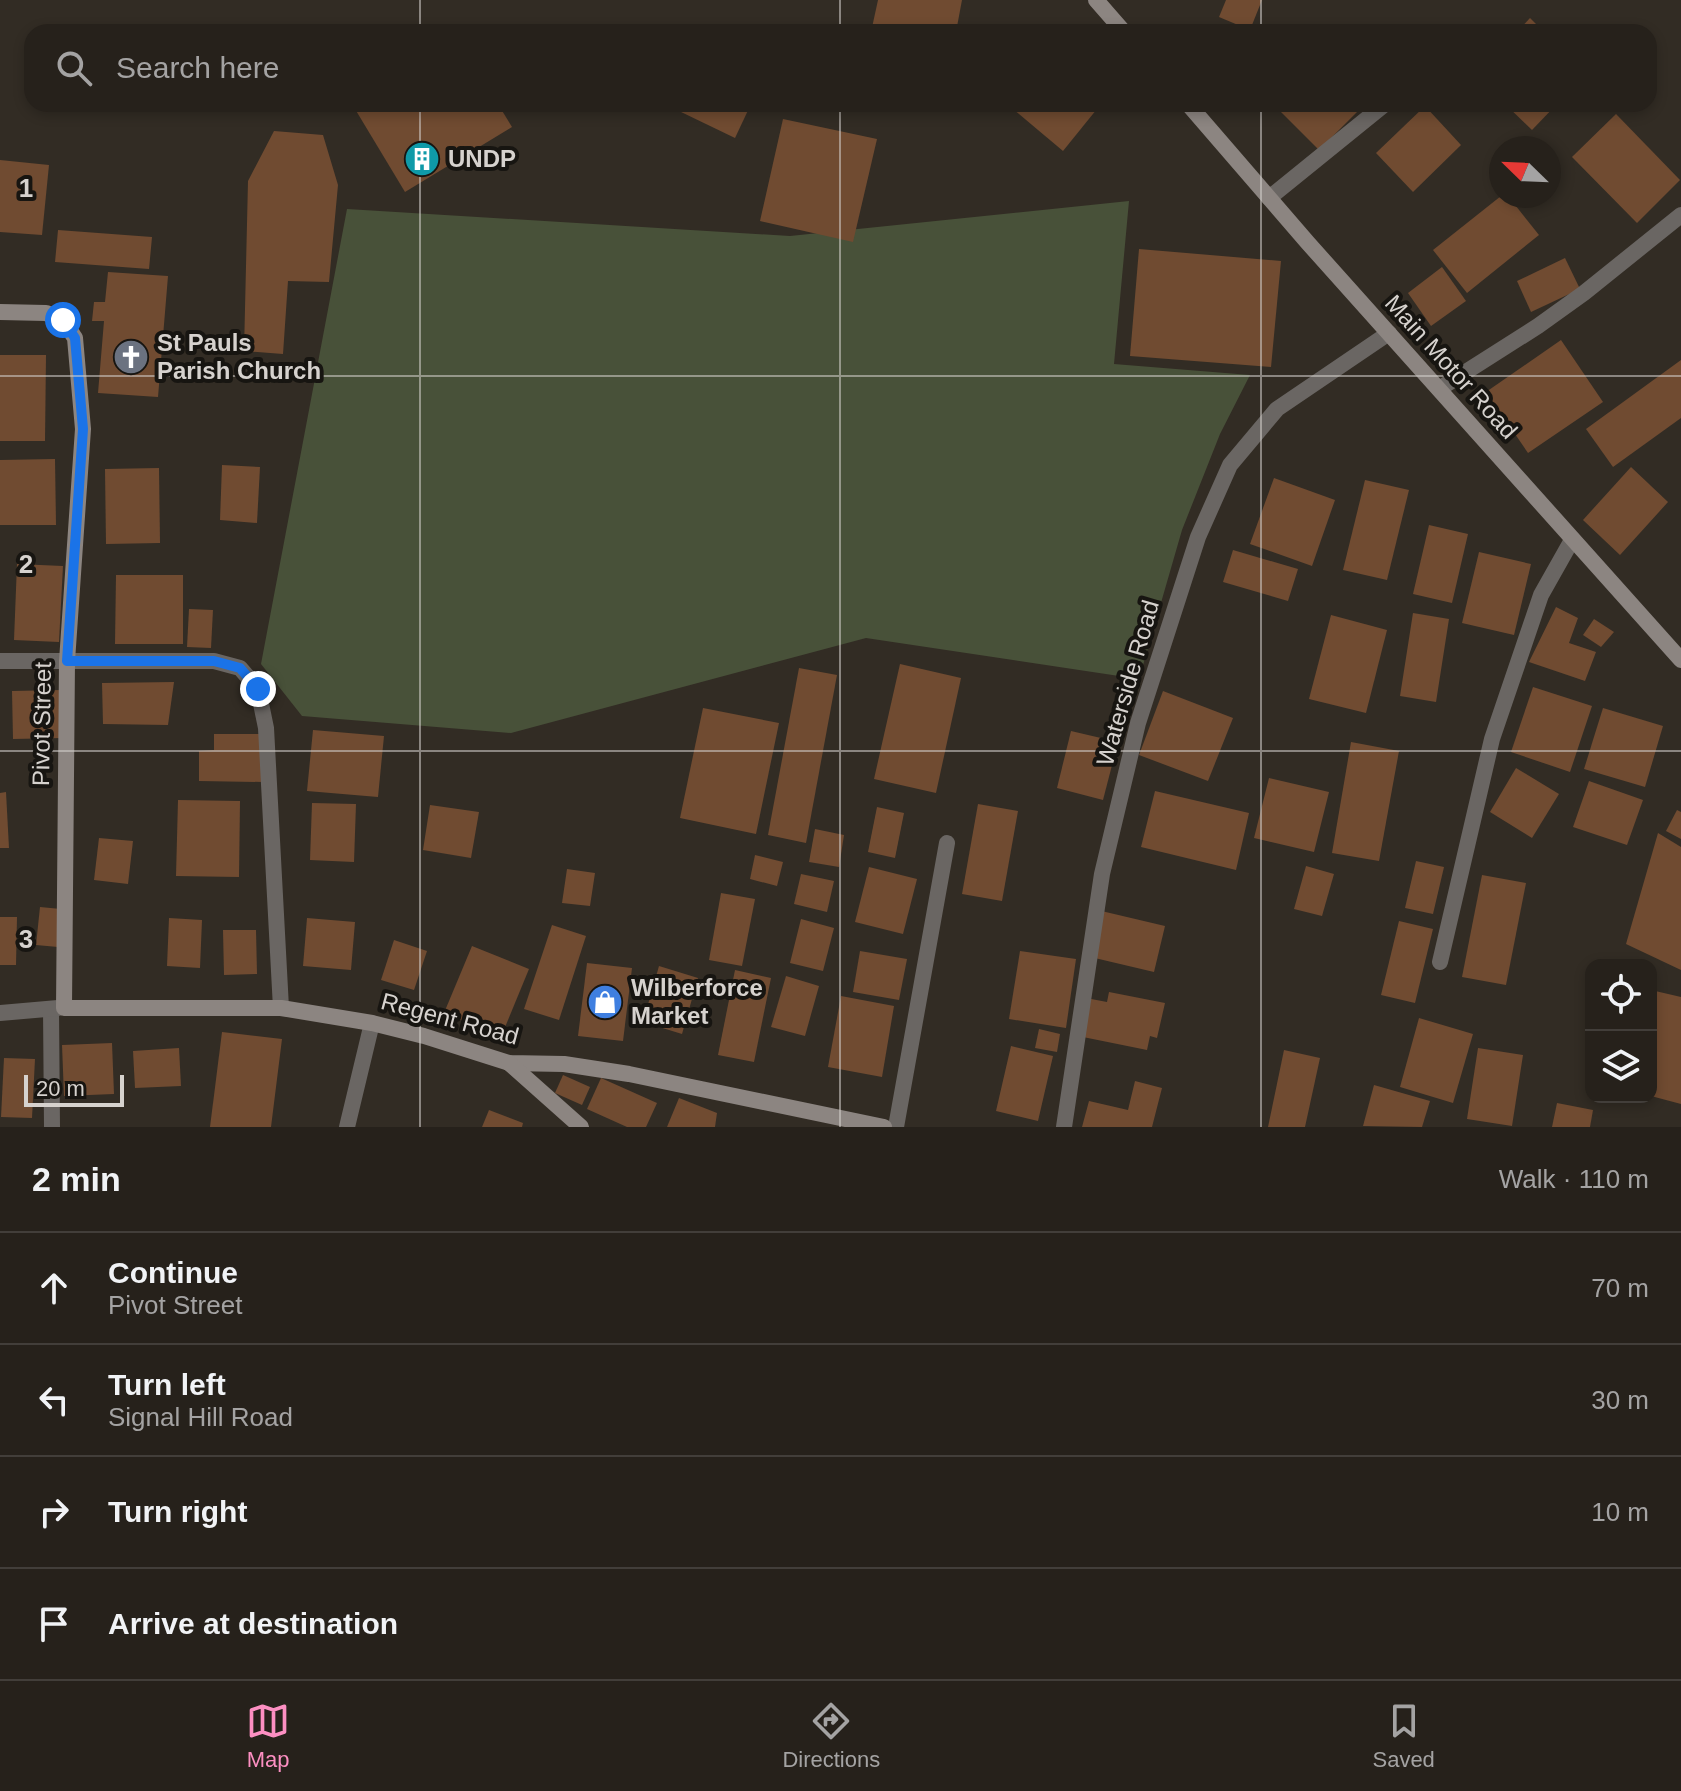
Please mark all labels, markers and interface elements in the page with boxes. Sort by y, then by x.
search box [24,24,1657,112]
icon: search [52,46,96,90]
text: Search here [116,51,279,84]
north arrow [1489,136,1561,208]
building icon: UNDP [403,140,441,178]
place label: UNDP [448,145,516,172]
text: 1 [19,173,33,203]
street label: Main Motor Road [1380,289,1523,444]
route start [45,302,81,338]
place label: St Pauls Parish Church [157,329,321,384]
church icon: St Pauls Parish Church [112,338,150,376]
text: 2 [19,549,33,579]
street label: Waterside Road [1091,597,1164,769]
street label: Pivot Street [27,661,56,786]
route end [240,671,276,707]
text: 3 [19,924,33,954]
map controls [1585,959,1657,1103]
button: locate [1585,959,1657,1031]
place label: Wilberforce Market [631,974,763,1029]
shop icon: Wilberforce Market [586,983,624,1021]
street label: Regent Road [378,987,522,1050]
button: layers [1585,1031,1657,1103]
scale bar [24,1071,124,1107]
text: 20 m [36,1076,85,1101]
text: 2 min [32,1160,121,1198]
text: Walk · 110 m [1499,1164,1649,1194]
text: Continue [108,1256,238,1289]
icon: ahead [32,1266,76,1310]
text: 70 m [1591,1273,1649,1303]
text: Pivot Street [108,1290,242,1320]
text: Turn left [108,1368,226,1401]
icon: left [32,1378,76,1422]
text: 30 m [1591,1385,1649,1415]
text: Signal Hill Road [108,1402,293,1432]
icon: right [32,1490,76,1534]
text: Turn right [108,1495,247,1528]
text: 10 m [1591,1497,1649,1527]
icon: arrive [32,1602,76,1646]
text: Arrive at destination [108,1607,398,1640]
tab: Map [246,1699,290,1773]
tab: Directions [782,1699,880,1773]
tab: Saved [1372,1699,1435,1773]

